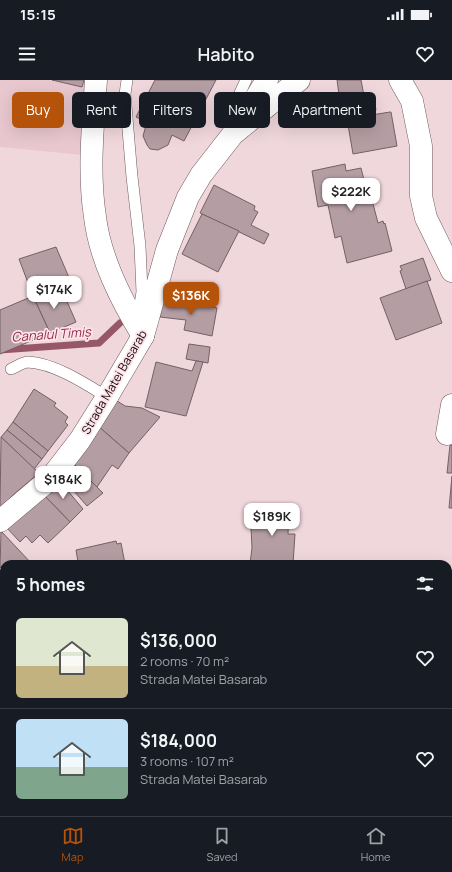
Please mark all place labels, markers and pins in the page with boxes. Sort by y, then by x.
pin: $222K [323,178,379,212]
pin: $174K [26,276,82,310]
pin: $136K [163,282,219,316]
pin: $184K [35,466,91,500]
pin: $189K [244,503,300,537]

